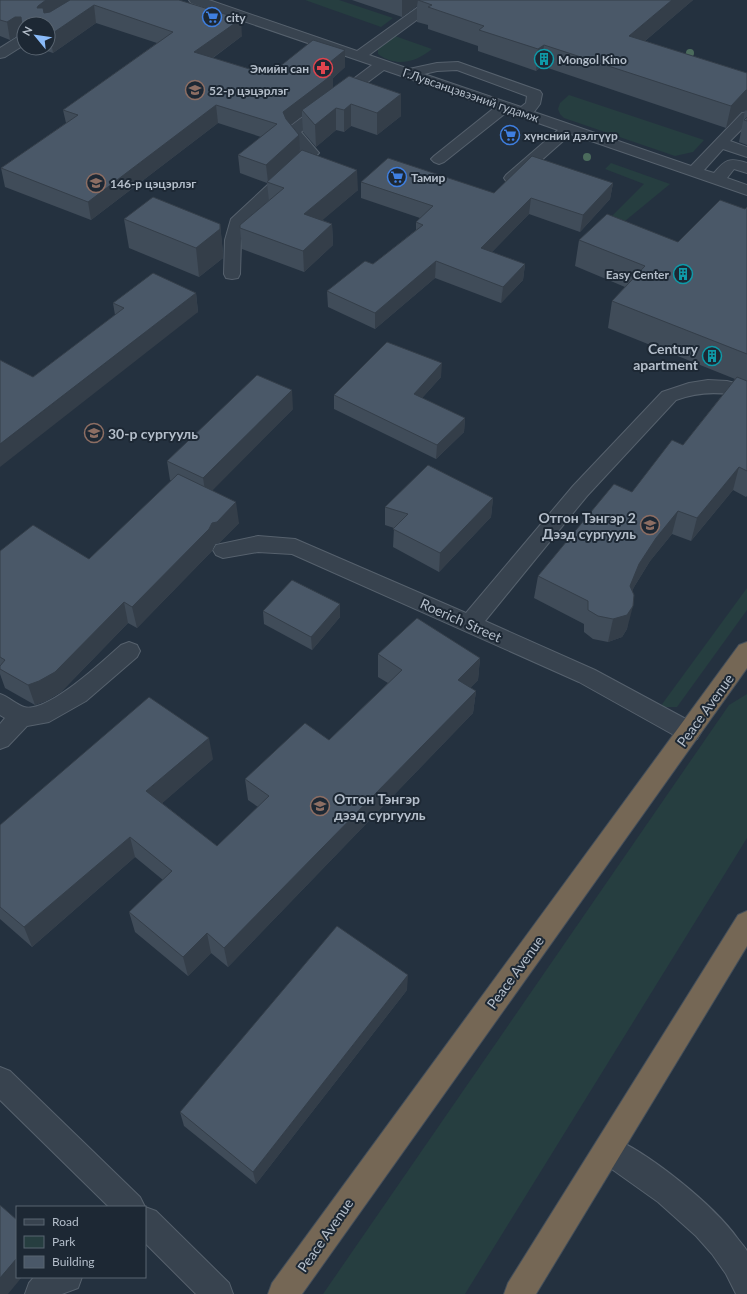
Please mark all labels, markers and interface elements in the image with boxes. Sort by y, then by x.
supermarket icon: city [201,6,223,28]
place label: city [226,10,246,25]
north arrow [16,16,56,56]
text: N [19,24,35,38]
building icon: Mongol Kino [533,48,555,70]
place label: Mongol Kino [558,52,627,67]
pharmacy icon: Эмийн сан [312,57,334,79]
place label: Эмийн сан [250,61,309,76]
street label: Г.Лувсанцэвээний гудамж [401,65,542,126]
school or university icon: 52-р цэцэрлэг [184,79,206,101]
place label: 52-р цэцэрлэг [209,83,288,98]
supermarket icon: хүнсний дэлгүүр [499,124,521,146]
place label: хүнсний дэлгүүр [524,128,618,143]
supermarket icon: Тамир [386,166,408,188]
place label: Тамир [411,170,446,185]
school or university icon: 146-р цэцэрлэг [85,172,107,194]
place label: 146-р цэцэрлэг [110,176,196,191]
building icon: Easy Center [672,263,694,285]
place label: Easy Center [606,267,670,282]
place label: Century apartment [633,340,699,373]
building icon: Century apartment [701,345,723,367]
school or university icon: 30-р сургууль [83,422,105,444]
place label: 30-р сургууль [108,425,198,442]
place label: Отгон Тэнгэр 2 Дээд сургууль [539,509,636,542]
school or university icon: Отгон Тэнгэр 2 Дээд сургууль [639,514,661,536]
street label: Roerich Street [418,595,504,645]
street label: Peace Avenue [673,670,737,750]
place label: Отгон Тэнгэр дээд сургууль [334,790,426,823]
school or university icon: Отгон Тэнгэр дээд сургууль [309,795,331,817]
street label: Peace Avenue [483,932,547,1012]
street label: Peace Avenue [293,1195,357,1275]
legend [16,1206,146,1278]
text: Road [52,1214,79,1229]
text: Park [52,1234,76,1249]
text: Building [52,1254,95,1269]

